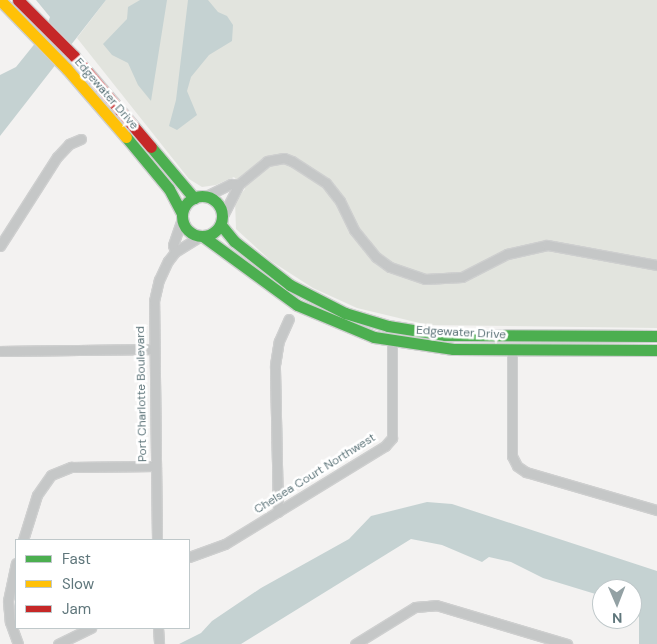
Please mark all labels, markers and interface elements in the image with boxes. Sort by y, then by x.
street label: Edgewater Drive [71,55,141,133]
street label: Edgewater Drive [416,323,506,343]
street label: Port Charlotte Boulevard [134,326,150,462]
street label: Chelsea Court Northwest [252,431,378,517]
legend [15,539,190,629]
text: Fast [62,549,91,569]
text: Slow [62,574,94,594]
north arrow [592,579,642,629]
text: Jam [62,599,91,619]
text: N [612,609,623,627]

